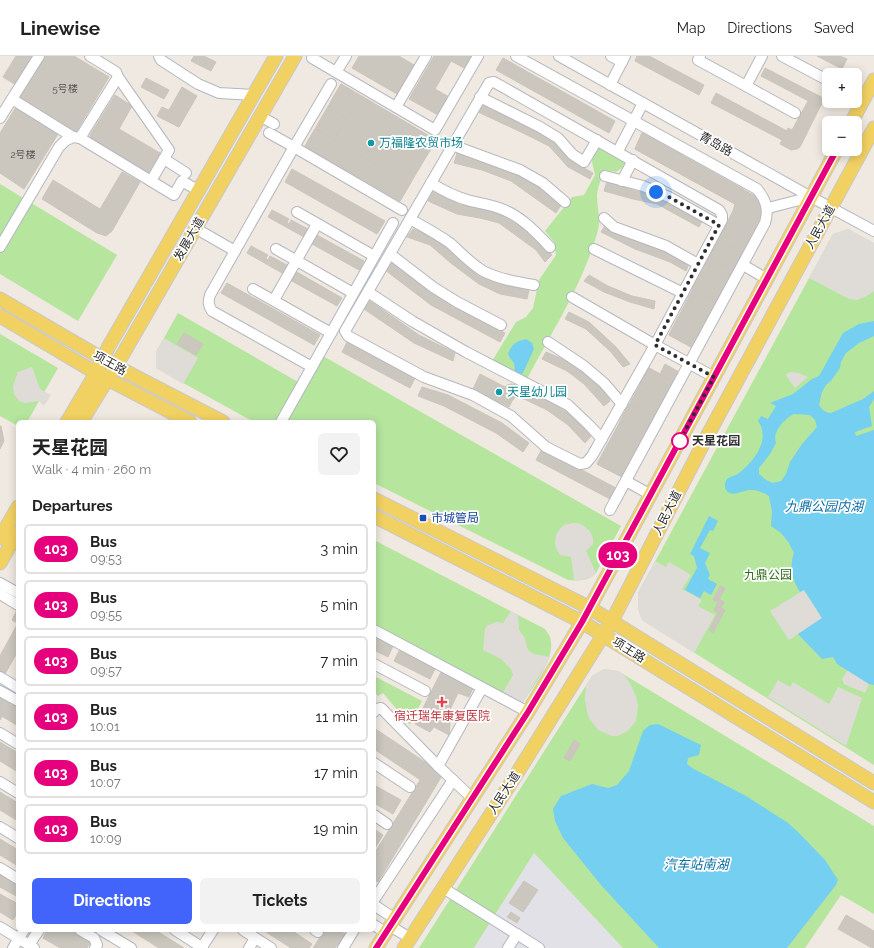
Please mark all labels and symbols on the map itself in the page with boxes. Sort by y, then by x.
house number: 5号楼 [52,83,78,94]
street label: 青岛路 [697,129,735,159]
place label: 万福隆农贸市场 [379,136,463,150]
marker: 万福隆农贸市场 [366,138,376,148]
house number: 2号楼 [10,149,36,160]
your location [646,182,666,202]
street label: 人民大道 [802,203,838,251]
street label: 发展大道 [171,215,207,263]
street label: 项王路 [91,348,129,378]
place label: 天星幼儿园 [507,385,567,399]
marker: 天星幼儿园 [494,387,504,397]
marker: 天星花园 [671,432,689,450]
place label: 天星花园 [692,434,740,448]
street label: 人民大道 [650,488,684,538]
water label: 九鼎公园内湖 [785,499,865,514]
place label: 市城管局 [431,511,479,525]
marker: 市城管局 [418,513,428,523]
line badge: 103 [595,542,641,568]
park label: 九鼎公园 [744,568,792,582]
street label: 项王路 [610,635,648,665]
marker: 宿迁瑞年康复医院 [436,696,448,708]
place label: 宿迁瑞年康复医院 [394,709,490,723]
street label: 人民大道 [485,769,523,817]
water label: 汽车站南湖 [663,857,730,872]

